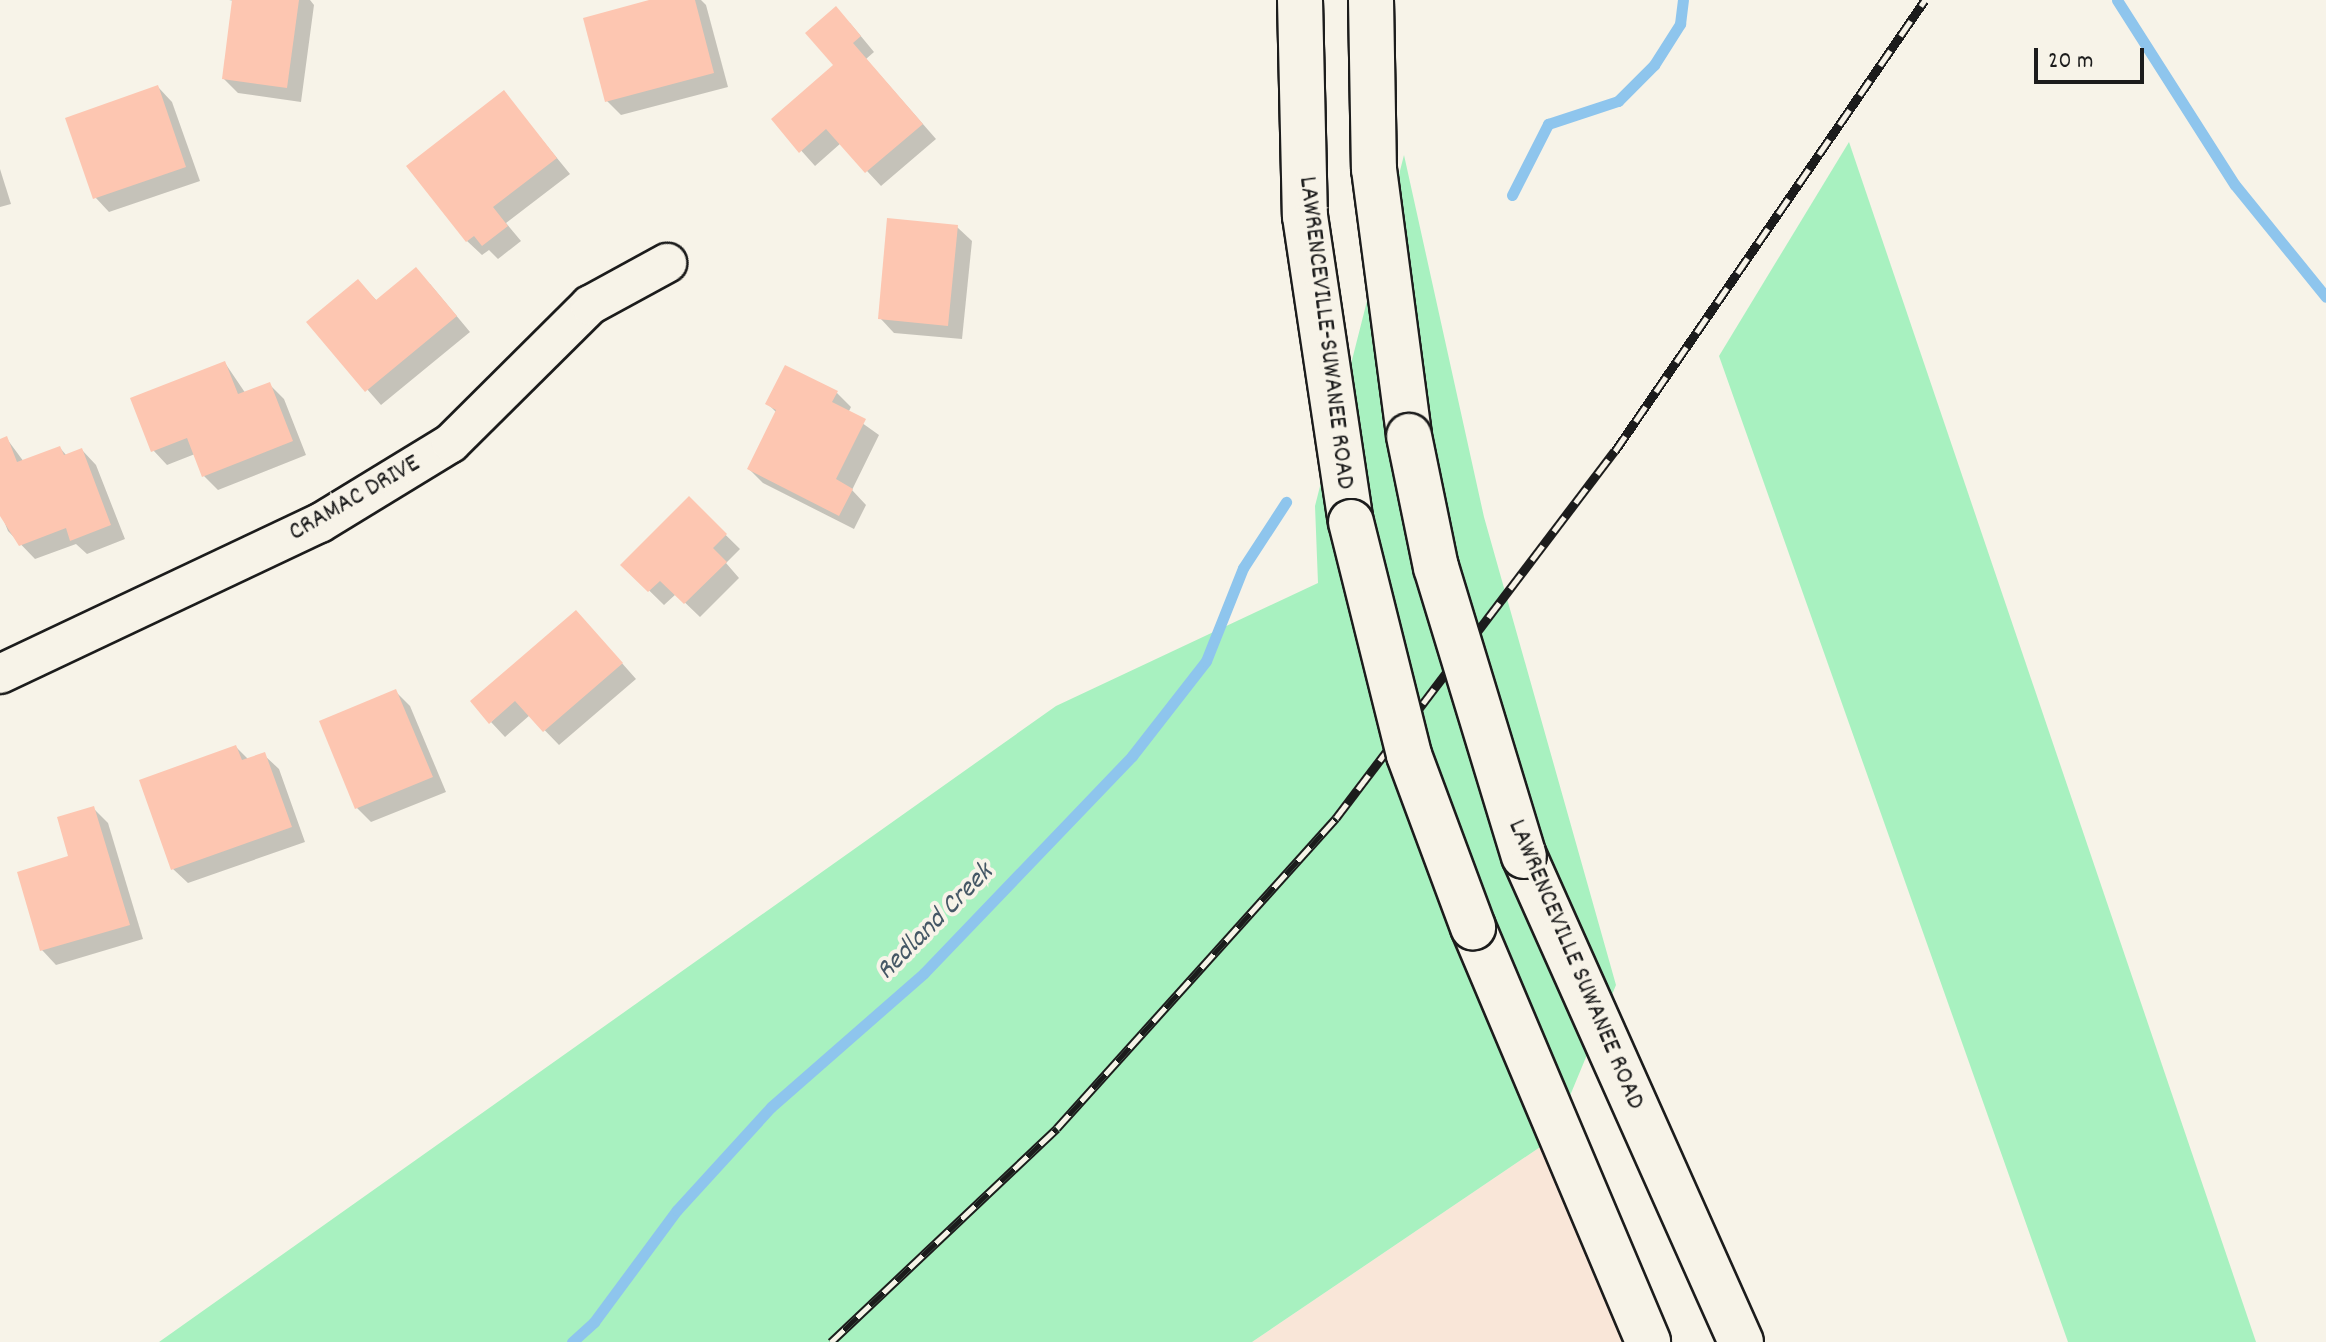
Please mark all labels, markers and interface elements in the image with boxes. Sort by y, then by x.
scale bar [2038,32,2148,82]
text: 20 m [2048,45,2094,79]
street label: LAWRENCEVILLE-SUWANEE ROAD [1290,175,1360,491]
street label: CRAMAC DRIVE [284,449,426,549]
street label: LAWRENCEVILLE SUWANEE ROAD [1500,815,1650,1115]
water label: Redland Creek [870,857,1002,989]

